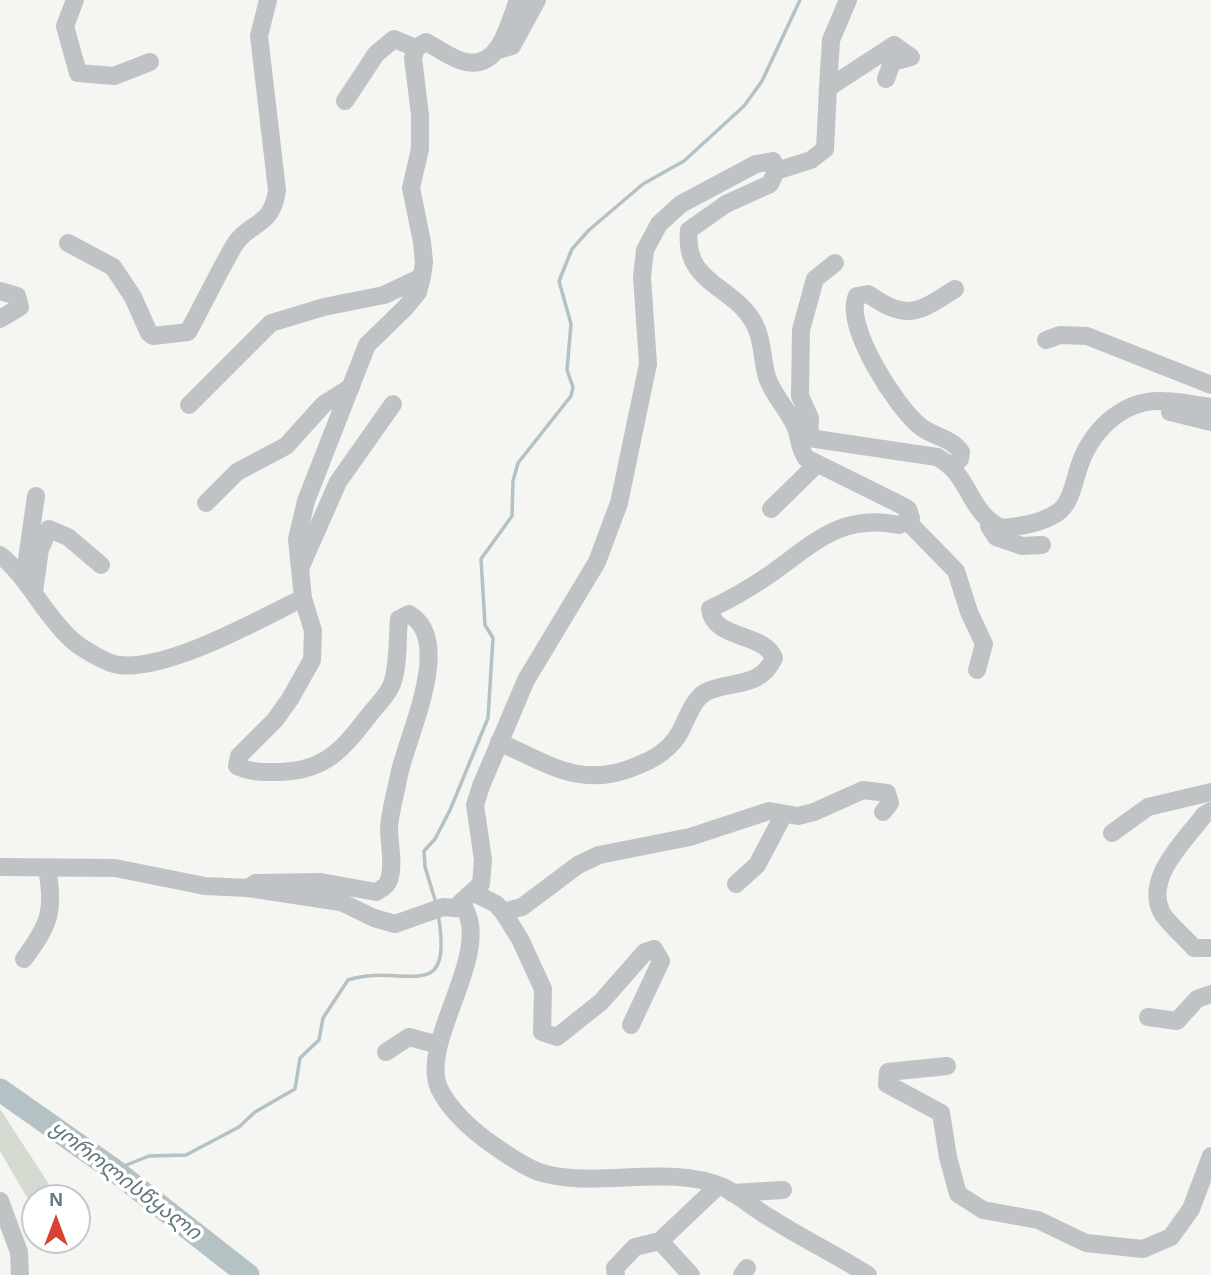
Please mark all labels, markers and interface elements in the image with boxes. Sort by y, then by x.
water label: ყოროლისწყალი [45,1116,205,1246]
north arrow [21,1184,91,1254]
text: N [49,1189,63,1210]

